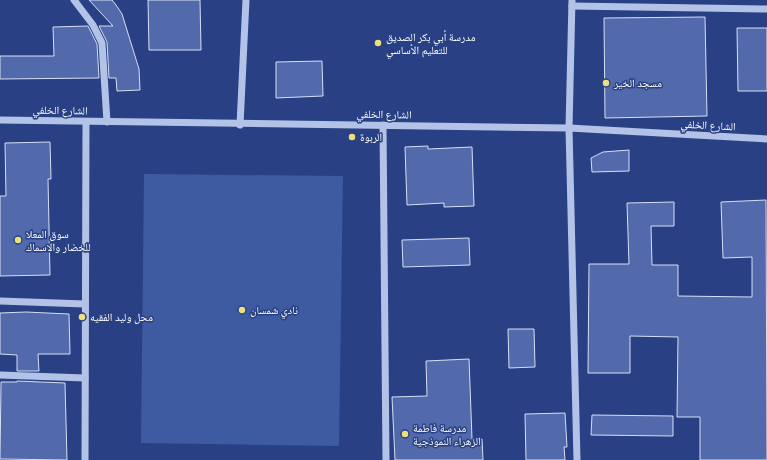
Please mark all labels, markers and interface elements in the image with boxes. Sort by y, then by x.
place label: مدرسة أبي بكر الصديق للتعليم الأساسي [386,30,476,59]
marker: مدرسة أبي بكر الصديق للتعليم الأساسي [373,38,383,48]
place label: مسجد الخير [613,77,662,89]
marker: مسجد الخير [601,78,611,88]
street label: الشارع الخلفي [32,104,88,119]
street label: الشارع الخلفي [356,108,412,123]
street label: الشارع الخلفي [680,118,736,135]
place label: الربوة [360,131,382,143]
marker: الربوة [347,132,357,142]
place label: سوق المعلا للخضار والاسماك [26,228,91,253]
marker: سوق المعلا للخضار والاسماك [13,235,23,245]
place label: نادي شمسان [250,304,298,319]
marker: نادي شمسان [237,305,247,315]
place label: محل وليد الفقيه [90,311,153,324]
marker: محل وليد الفقيه [77,312,87,322]
place label: مدرسة فاطمة الزهراء النموذجية [413,422,481,447]
marker: مدرسة فاطمة الزهراء النموذجية [400,429,410,439]

